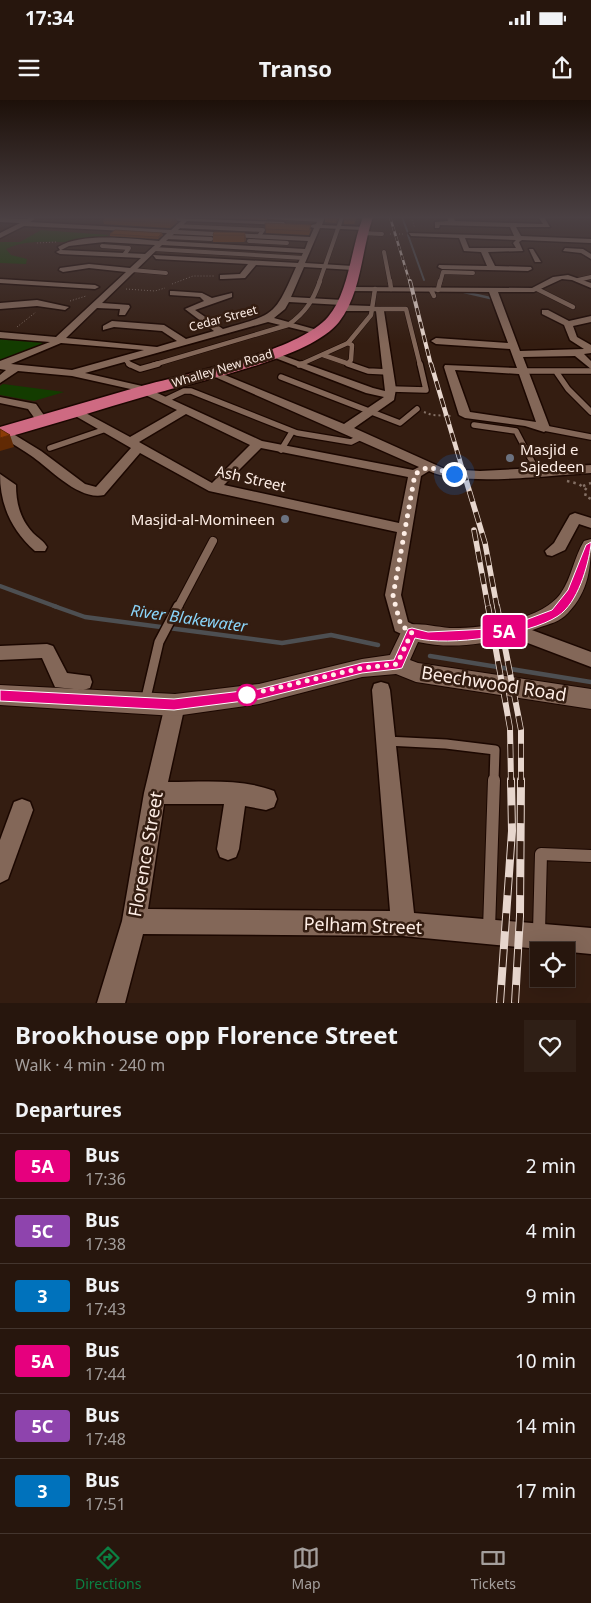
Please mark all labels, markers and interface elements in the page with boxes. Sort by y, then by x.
text: 17:34 [25,5,74,31]
text: Transo [259,53,332,83]
icon: menu [15,54,43,82]
icon: share [548,54,576,82]
street label: Cedar Street [187,301,260,335]
street label: Whalley New Road [170,345,274,391]
place label: Masjid e Sajedeen [520,439,584,476]
marker: Masjid e Sajedeen [504,452,516,464]
street label: Ash Street [214,460,289,496]
your location [442,462,467,487]
place label: Masjid-al-Momineen [131,509,275,529]
marker: Masjid-al-Momineen [279,513,291,525]
water label: River Blakewater [129,599,249,637]
line badge: 5A [482,615,526,647]
text: 5A [493,619,515,643]
street label: Beechwood Road [420,660,568,706]
unlabelled marker [236,684,258,706]
street label: Florence Street [122,789,168,919]
street label: Pelham Street [303,911,423,939]
map controls [530,942,575,987]
button: locate [530,942,575,987]
text: Brookhouse opp Florence Street [15,1018,398,1051]
button: heart [524,1020,576,1072]
text: Walk · 4 min · 240 m [15,1054,165,1076]
text: Departures [15,1097,122,1123]
text: Bus [85,1142,120,1168]
text: 2 min [526,1153,576,1179]
text: 5A [31,1154,54,1178]
text: 17:36 [85,1168,126,1190]
text: Bus [85,1207,120,1233]
text: 4 min [526,1218,576,1244]
text: 5C [32,1219,53,1243]
text: 17:38 [85,1233,126,1255]
text: Bus [85,1272,120,1298]
text: 9 min [526,1283,576,1309]
text: 3 [37,1284,48,1308]
text: 17:43 [85,1298,126,1320]
text: Bus [85,1337,120,1363]
text: 10 min [515,1348,576,1374]
text: 5A [31,1349,54,1373]
text: 17:44 [85,1363,126,1385]
text: Bus [85,1402,120,1428]
text: 14 min [515,1413,576,1439]
text: 5C [32,1414,53,1438]
text: 17:48 [85,1428,126,1450]
text: Bus [85,1467,120,1493]
text: 17 min [515,1478,576,1504]
text: 3 [37,1479,48,1503]
text: 17:51 [85,1493,126,1515]
tab: Directions [75,1544,141,1593]
tab: Map [292,1544,321,1593]
tab: Tickets [471,1544,516,1593]

